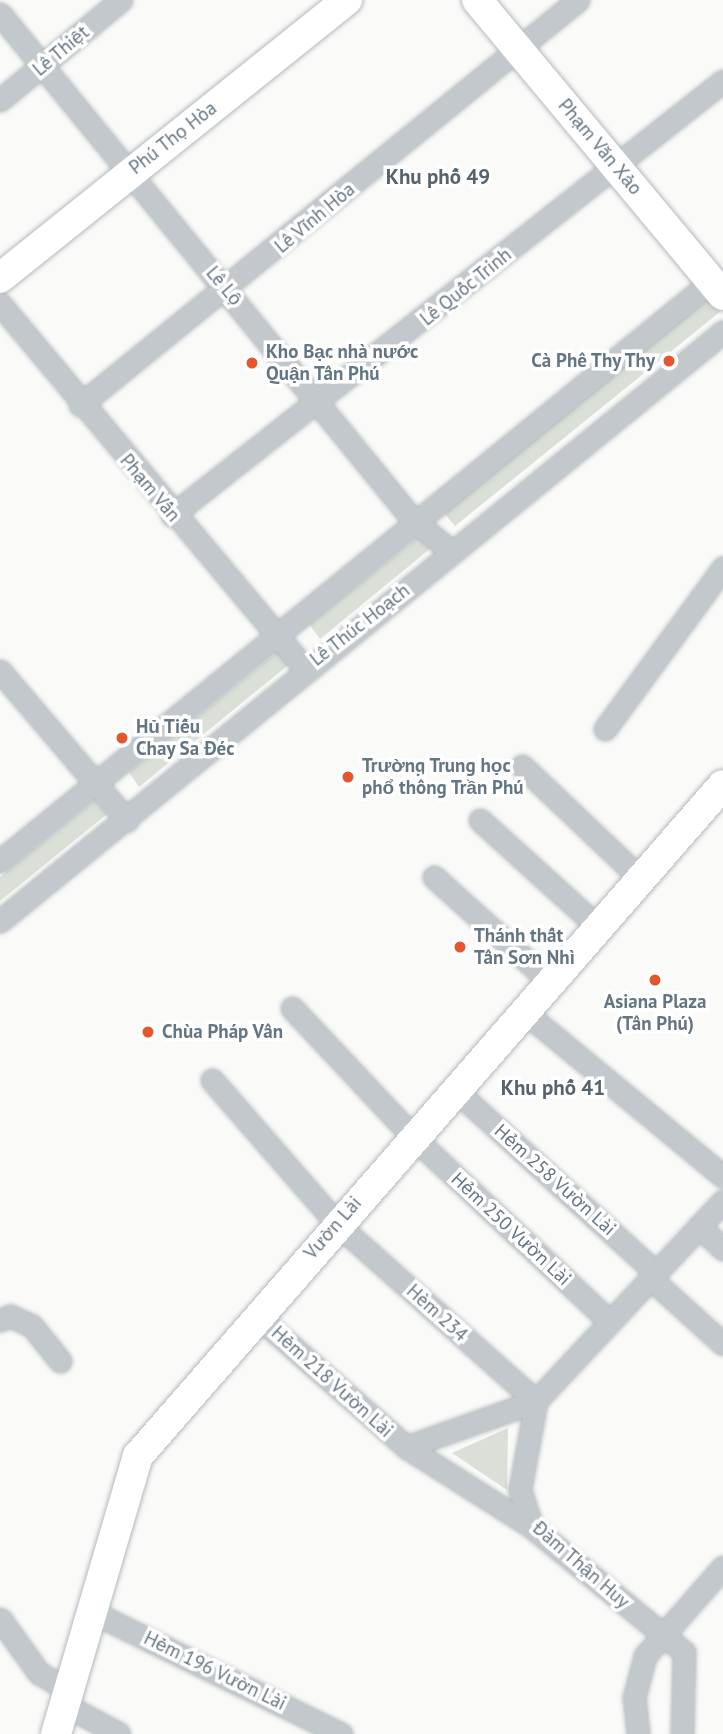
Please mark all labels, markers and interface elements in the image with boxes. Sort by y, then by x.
street label: Lê Thiệt [28,21,94,81]
street label: Phạm Văn Xảo [553,94,647,200]
street label: Phú Thọ Hòa [124,97,222,179]
district label: Khu phố 49 [386,164,490,190]
street label: Lê Vĩnh Hòa [270,178,360,258]
street label: Lê Quốc Trinh [416,243,516,331]
street label: Lê Lộ [201,262,247,310]
place label: Kho Bạc nhà nước Quận Tân Phú [266,341,419,385]
place label: Cà Phê Thy Thy [529,350,655,372]
marker: Cà Phê Thy Thy [661,353,677,369]
marker: Kho Bạc nhà nước Quận Tân Phú [244,355,260,371]
street label: Phạm Vấn [115,449,185,527]
street label: Lê Thúc Hoạch [305,579,415,671]
place label: Hủ Tiếu Chay Sa Đéc [136,716,235,760]
marker: Hủ Tiếu Chay Sa Đéc [114,730,130,746]
place label: Trường Trung học phổ thông Trần Phú [362,755,524,799]
marker: Trường Trung học phổ thông Trần Phú [340,769,356,785]
place label: Thánh thất Tân Sơn Nhì [474,925,575,969]
marker: Thánh thất Tân Sơn Nhì [452,939,468,955]
marker: Asiana Plaza (Tân Phú) [647,972,663,988]
place label: Asiana Plaza (Tân Phú) [604,991,706,1035]
place label: Chùa Pháp Vân [162,1021,284,1043]
marker: Chùa Pháp Vân [140,1024,156,1040]
district label: Khu phố 41 [501,1075,605,1101]
street label: Hẻm 258 Vườn Lài [489,1119,621,1241]
street label: Hẻm 250 Vườn Lài [446,1168,576,1290]
street label: Vườn Lài [300,1192,366,1264]
street label: Hèm 234 [402,1280,472,1346]
street label: Hẻm 218 Vườn Lài [266,1321,398,1443]
street label: Đàm Thận Huy [528,1517,634,1613]
street label: Hẻm 196 Vườn Lài [140,1627,290,1715]

